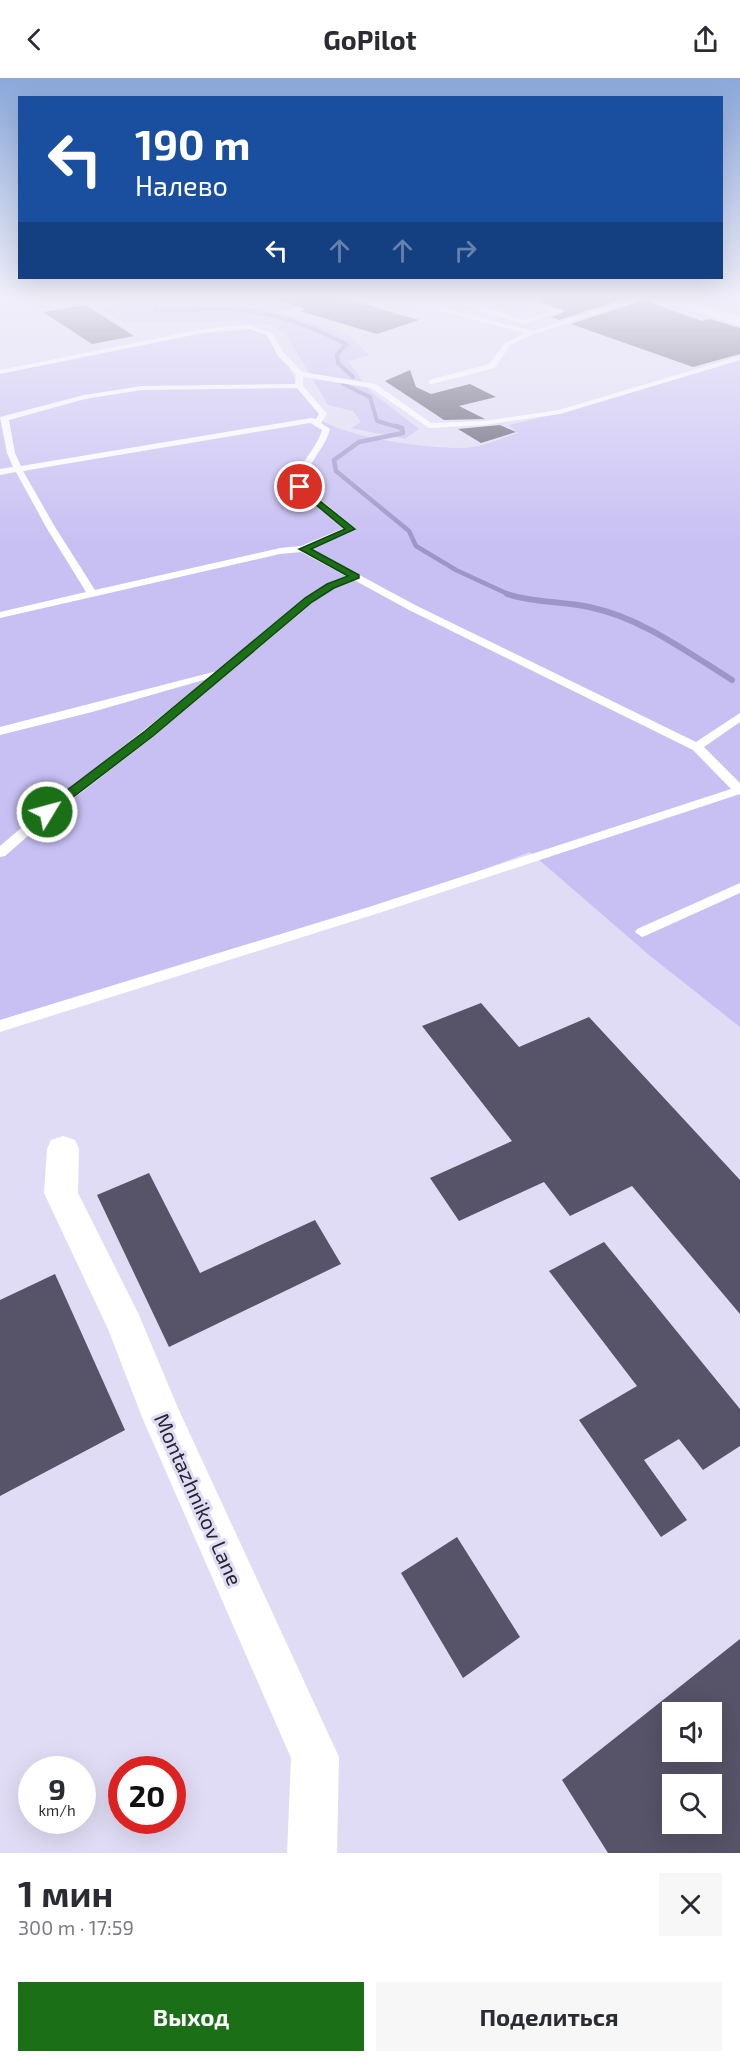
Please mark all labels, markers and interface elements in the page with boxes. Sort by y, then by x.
icon: back [18,23,51,56]
text: GoPilot [323,23,417,55]
icon: share [689,23,722,56]
text: 190 m [135,118,251,168]
icon: left [36,120,114,198]
text: Налево [135,169,228,201]
icon: left [260,234,293,267]
icon: ahead [323,234,356,267]
icon: ahead [386,234,419,267]
icon: right [449,234,482,267]
pin [274,461,325,512]
icon: arrive [283,470,316,503]
position arrow [15,780,79,844]
street label: Montazhnikov Lane [150,1409,248,1589]
map controls [662,1702,722,1834]
button: sound [662,1702,722,1762]
speed limit sign: 20 [108,1756,186,1834]
text: 9 [48,1770,66,1806]
button: search [662,1774,722,1834]
text: km/h [38,1801,76,1819]
text: 1 мин [18,1871,113,1914]
button: close [659,1873,722,1936]
text: 300 m · 17:59 [18,1915,134,1939]
button: Выход [18,1982,364,2051]
button: Поделиться [376,1982,722,2051]

